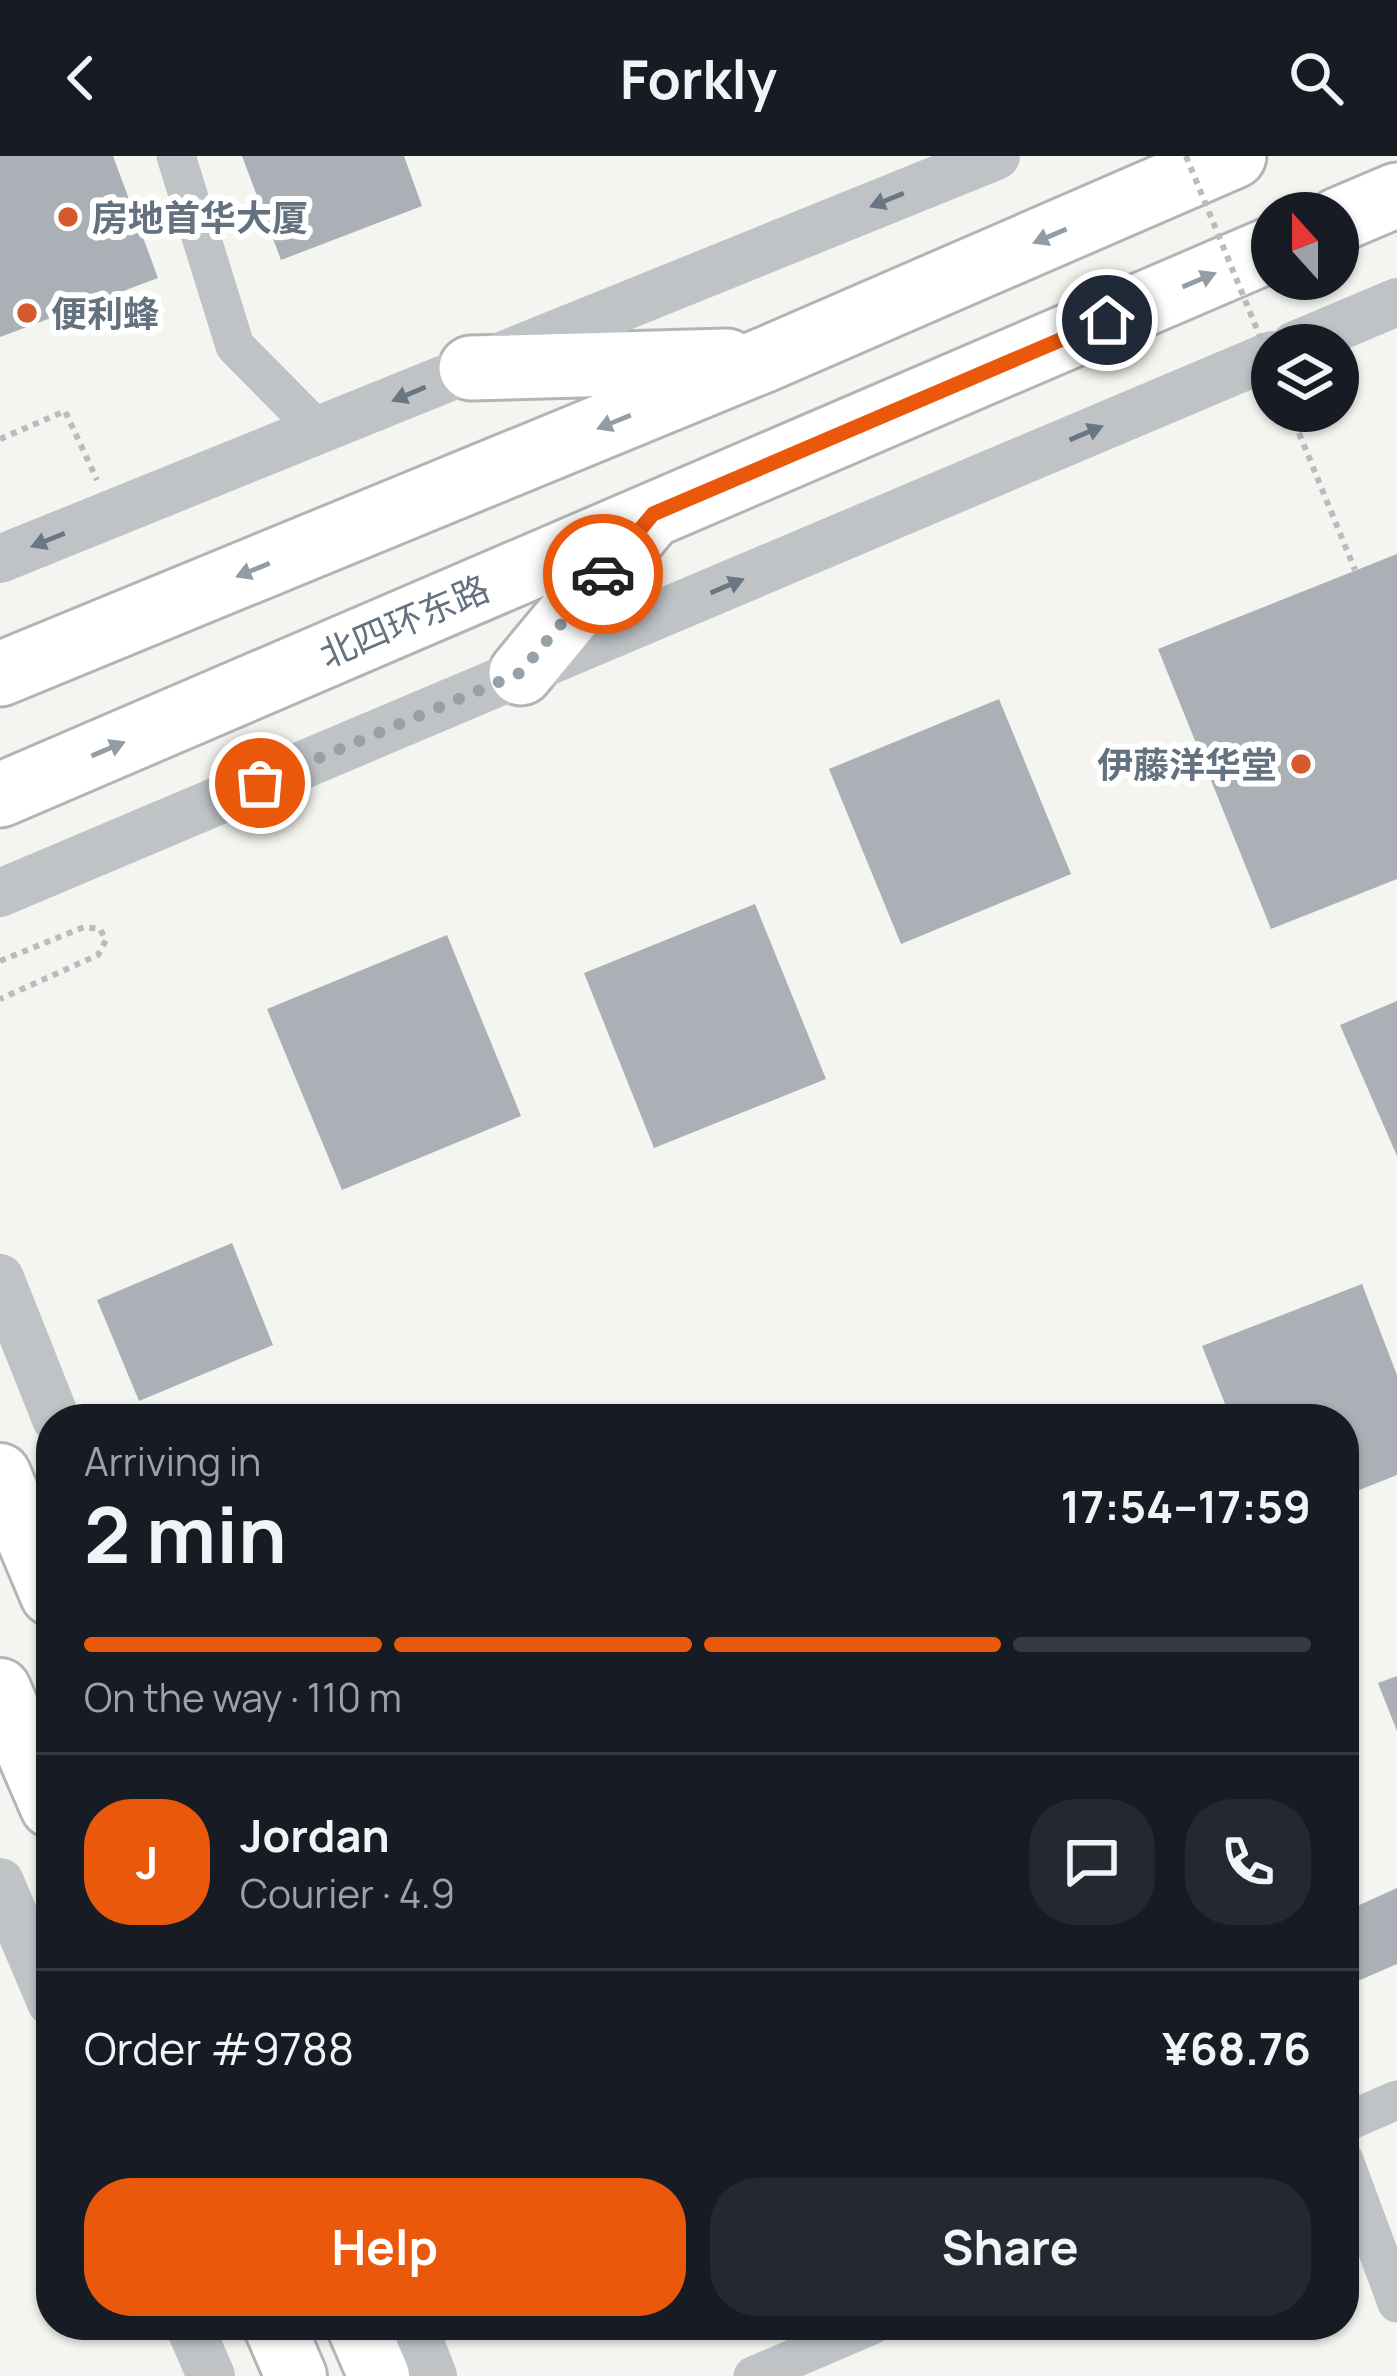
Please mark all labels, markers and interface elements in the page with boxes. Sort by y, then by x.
text: Forkly [620,41,777,115]
icon: back [48,45,114,111]
icon: search [1283,45,1349,111]
one-way arrow [869,191,905,210]
north arrow [1251,192,1359,300]
map controls [1251,192,1359,432]
place label: 房地首华大厦 [92,193,308,242]
marker: 房地首华大厦 [55,204,81,230]
one-way arrow [1032,227,1068,246]
pin [1056,269,1158,371]
one-way arrow [1181,270,1217,289]
icon: home [1074,287,1140,353]
place label: 便利蜂 [51,289,159,338]
marker: 便利蜂 [14,300,40,326]
button: layers [1251,324,1359,432]
one-way arrow [391,385,427,404]
one-way arrow [596,413,632,432]
one-way arrow [1068,423,1103,443]
courier [543,514,663,634]
one-way arrow [29,532,65,551]
icon: car [570,541,636,607]
one-way arrow [235,561,271,580]
street label: 北四环东路 [312,563,496,679]
one-way arrow [709,575,744,595]
pin [209,732,311,834]
one-way arrow [90,739,126,758]
place label: 伊藤洋华堂 [1097,740,1277,789]
icon: bag [227,750,293,816]
marker: 伊藤洋华堂 [1288,751,1314,777]
text: Arriving in [84,1434,261,1488]
text: 17:54–17:59 [1061,1475,1311,1537]
text: 2 min [84,1480,287,1586]
text: On the way · 110 m [84,1670,402,1724]
button: chat [1029,1799,1155,1925]
button: phone [1185,1799,1311,1925]
text: Jordan [240,1804,390,1866]
text: J [136,1831,158,1893]
text: Courier · 4.9 [240,1866,455,1920]
text: Order #9788 [84,2017,354,2079]
text: ¥68.76 [1162,2017,1311,2079]
button: Help [84,2178,686,2316]
button: Share [710,2178,1311,2316]

